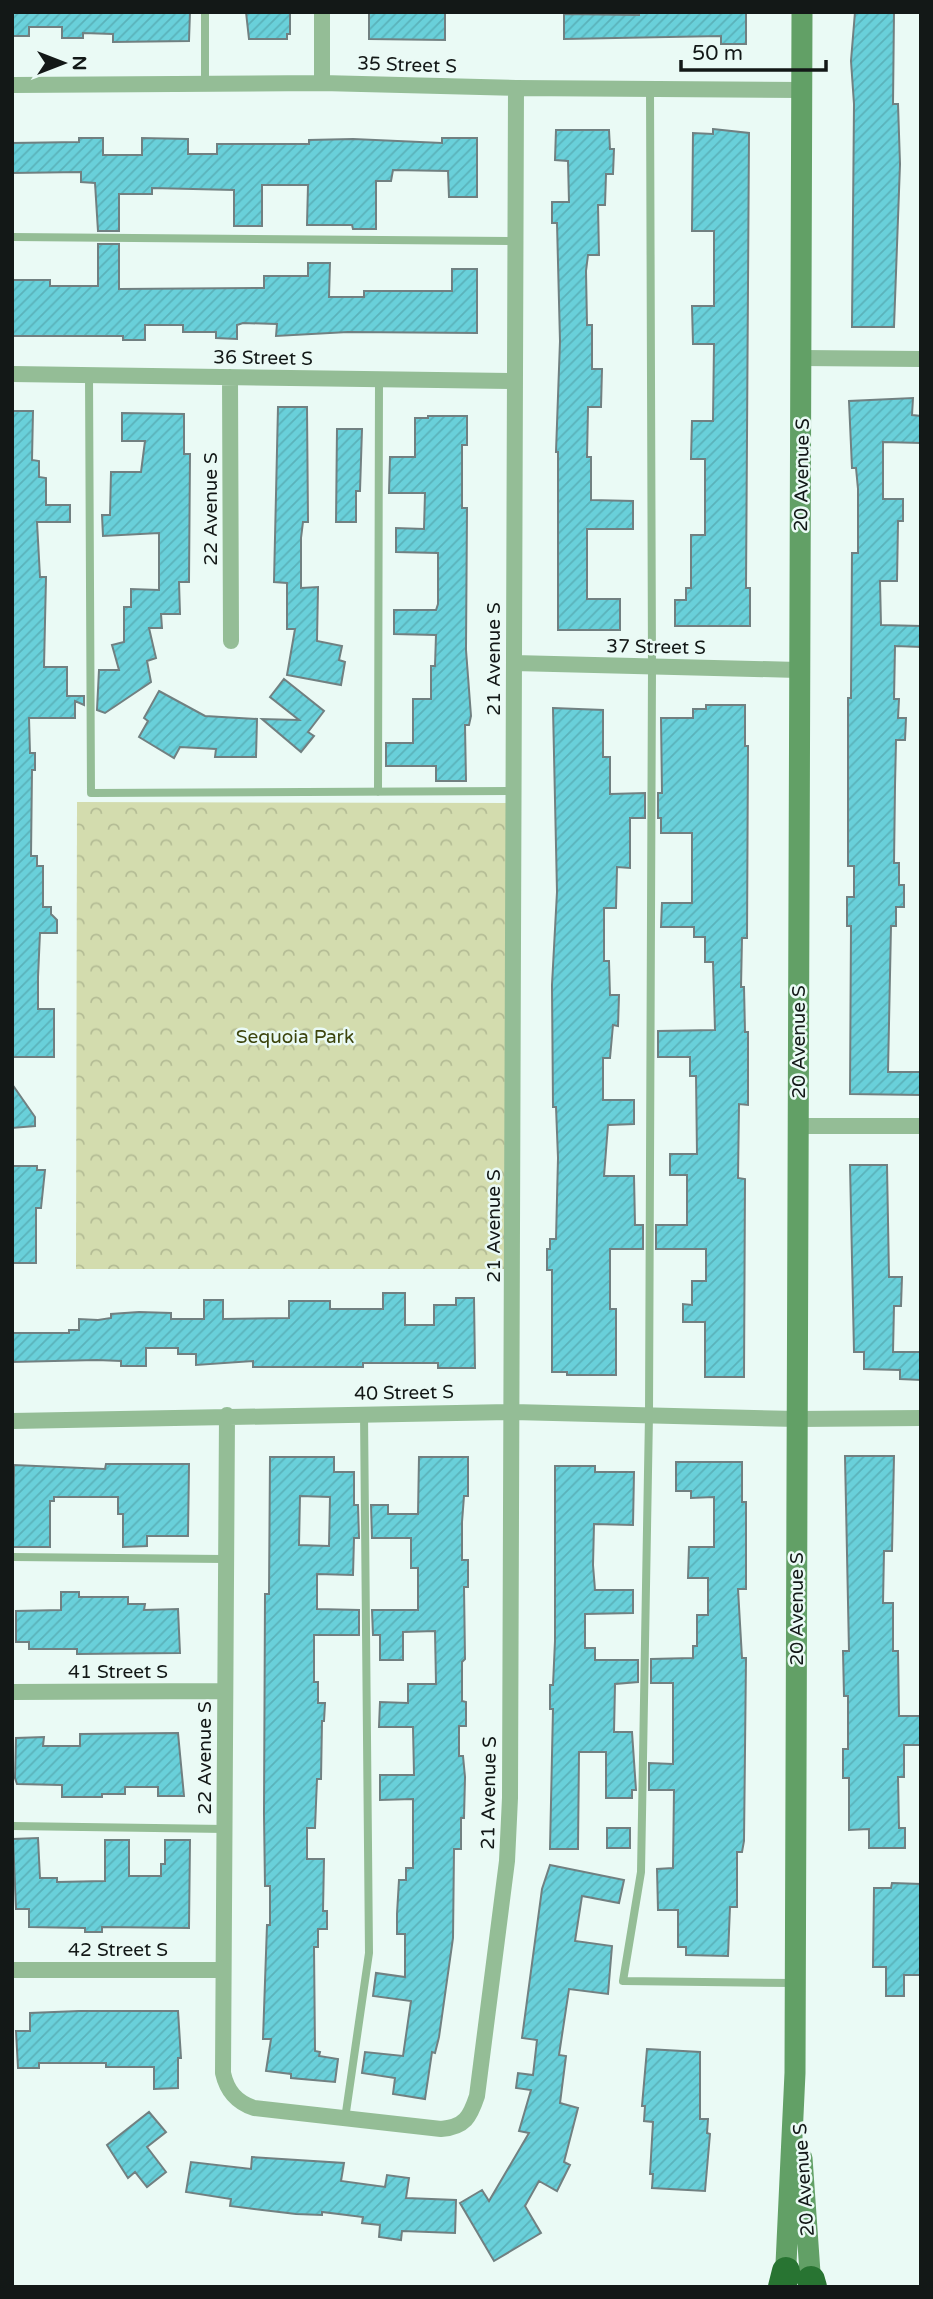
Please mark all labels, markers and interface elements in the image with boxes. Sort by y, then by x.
north arrow [28,28,98,98]
scale bar [681,28,826,72]
text: 50 m [692,41,743,66]
street label: 35 Street S [357,52,457,78]
text: N [68,55,90,71]
street label: 36 Street S [213,346,313,370]
street label: 20 Avenue S [790,418,814,532]
street label: 22 Avenue S [200,452,222,566]
street label: 21 Avenue S [483,602,505,716]
street label: 37 Street S [606,635,706,659]
street label: 20 Avenue S [788,985,810,1099]
park label: Sequoia Park [236,1026,354,1048]
street label: 21 Avenue S [483,1169,505,1283]
street label: 40 Street S [354,1381,454,1405]
street label: 20 Avenue S [786,1552,808,1666]
street label: 41 Street S [68,1661,168,1683]
street label: 22 Avenue S [194,1701,216,1815]
street label: 21 Avenue S [477,1736,501,1850]
street label: 42 Street S [68,1939,168,1961]
street label: 20 Avenue S [789,2123,819,2237]

